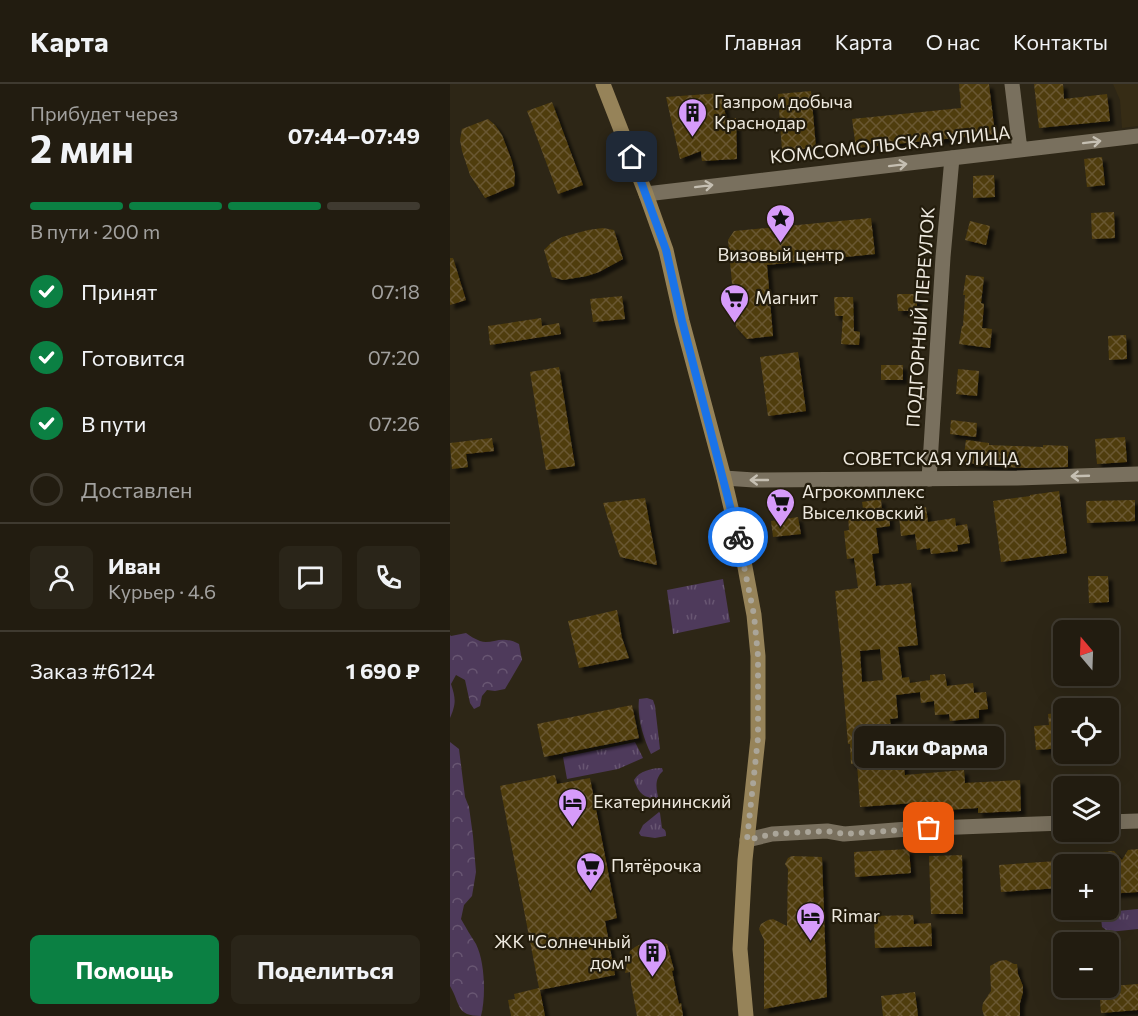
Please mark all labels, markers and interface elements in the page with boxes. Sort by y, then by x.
text: Карта [30,24,109,58]
text: Главная [724,29,802,54]
text: Карта [835,29,893,54]
text: О нас [926,29,980,54]
text: Контакты [1013,29,1108,54]
place label: Газпром добыча Краснодар [714,90,853,133]
building icon: Газпром добыча Краснодар [677,96,709,138]
text: Прибудет через [30,101,178,125]
street label: КОМСОМОЛЬСКАЯ УЛИЦА [769,120,1011,168]
text: 07:44–07:49 [288,122,420,149]
text: 2 мин [30,123,134,171]
pin [606,131,657,182]
one-way arrow [1081,136,1101,147]
icon: home [615,140,648,173]
one-way arrow [888,159,908,170]
one-way arrow [694,180,714,191]
place icon: Визовый центр [765,202,797,244]
street label: ПОДГОРНЫЙ ПЕРЕУЛОК [901,206,939,428]
text: В пути · 200 m [30,219,160,243]
place label: Визовый центр [718,243,844,265]
icon: check [30,275,63,308]
text: Принят [81,278,157,305]
text: 07:18 [371,279,420,303]
supermarket icon: Магнит [718,282,750,324]
place label: Магнит [755,286,819,308]
icon: check [30,341,63,374]
text: Готовится [81,344,185,371]
text: 07:20 [368,345,420,369]
icon: check [30,407,63,440]
text: В пути [81,410,146,437]
text: 07:26 [369,411,420,435]
street label: СОВЕТСКАЯ УЛИЦА [843,447,1019,469]
one-way arrow [1070,470,1090,482]
one-way arrow [749,474,769,486]
text: Доставлен [81,476,193,503]
place label: Агрокомплекс Выселковский [802,480,925,523]
supermarket icon: Агрокомплекс Выселковский [765,486,797,528]
courier [708,507,768,567]
icon: bike [722,521,755,554]
button: person [30,546,93,609]
button: chat [279,546,342,609]
button: phone [357,546,420,609]
text: Иван [108,552,161,579]
text: Курьер · 4.6 [108,579,216,603]
north arrow [1053,620,1119,686]
map controls [1053,620,1119,998]
text: Заказ #6124 [30,657,155,684]
text: 1 690 ₽ [346,657,420,684]
button: locate [1053,698,1119,764]
callout: Лаки Фарма [854,726,1004,768]
text: Лаки Фарма [870,735,988,759]
button: layers [1053,776,1119,842]
hotel icon: Екатерининский [556,786,588,828]
place label: Екатерининский [593,790,731,812]
pin [903,802,954,853]
icon: bag [912,811,945,844]
supermarket icon: Пятёрочка [574,850,606,892]
place label: Пятёрочка [611,854,702,876]
button: + [1053,854,1119,920]
hotel icon: Rimar [794,900,826,942]
place label: Rimar [831,904,880,926]
place label: ЖК "Солнечный дом" [494,930,631,973]
button: − [1053,932,1119,998]
button: Помощь [30,935,219,1004]
button: Поделиться [231,935,420,1004]
building icon: ЖК "Солнечный дом" [636,936,668,978]

